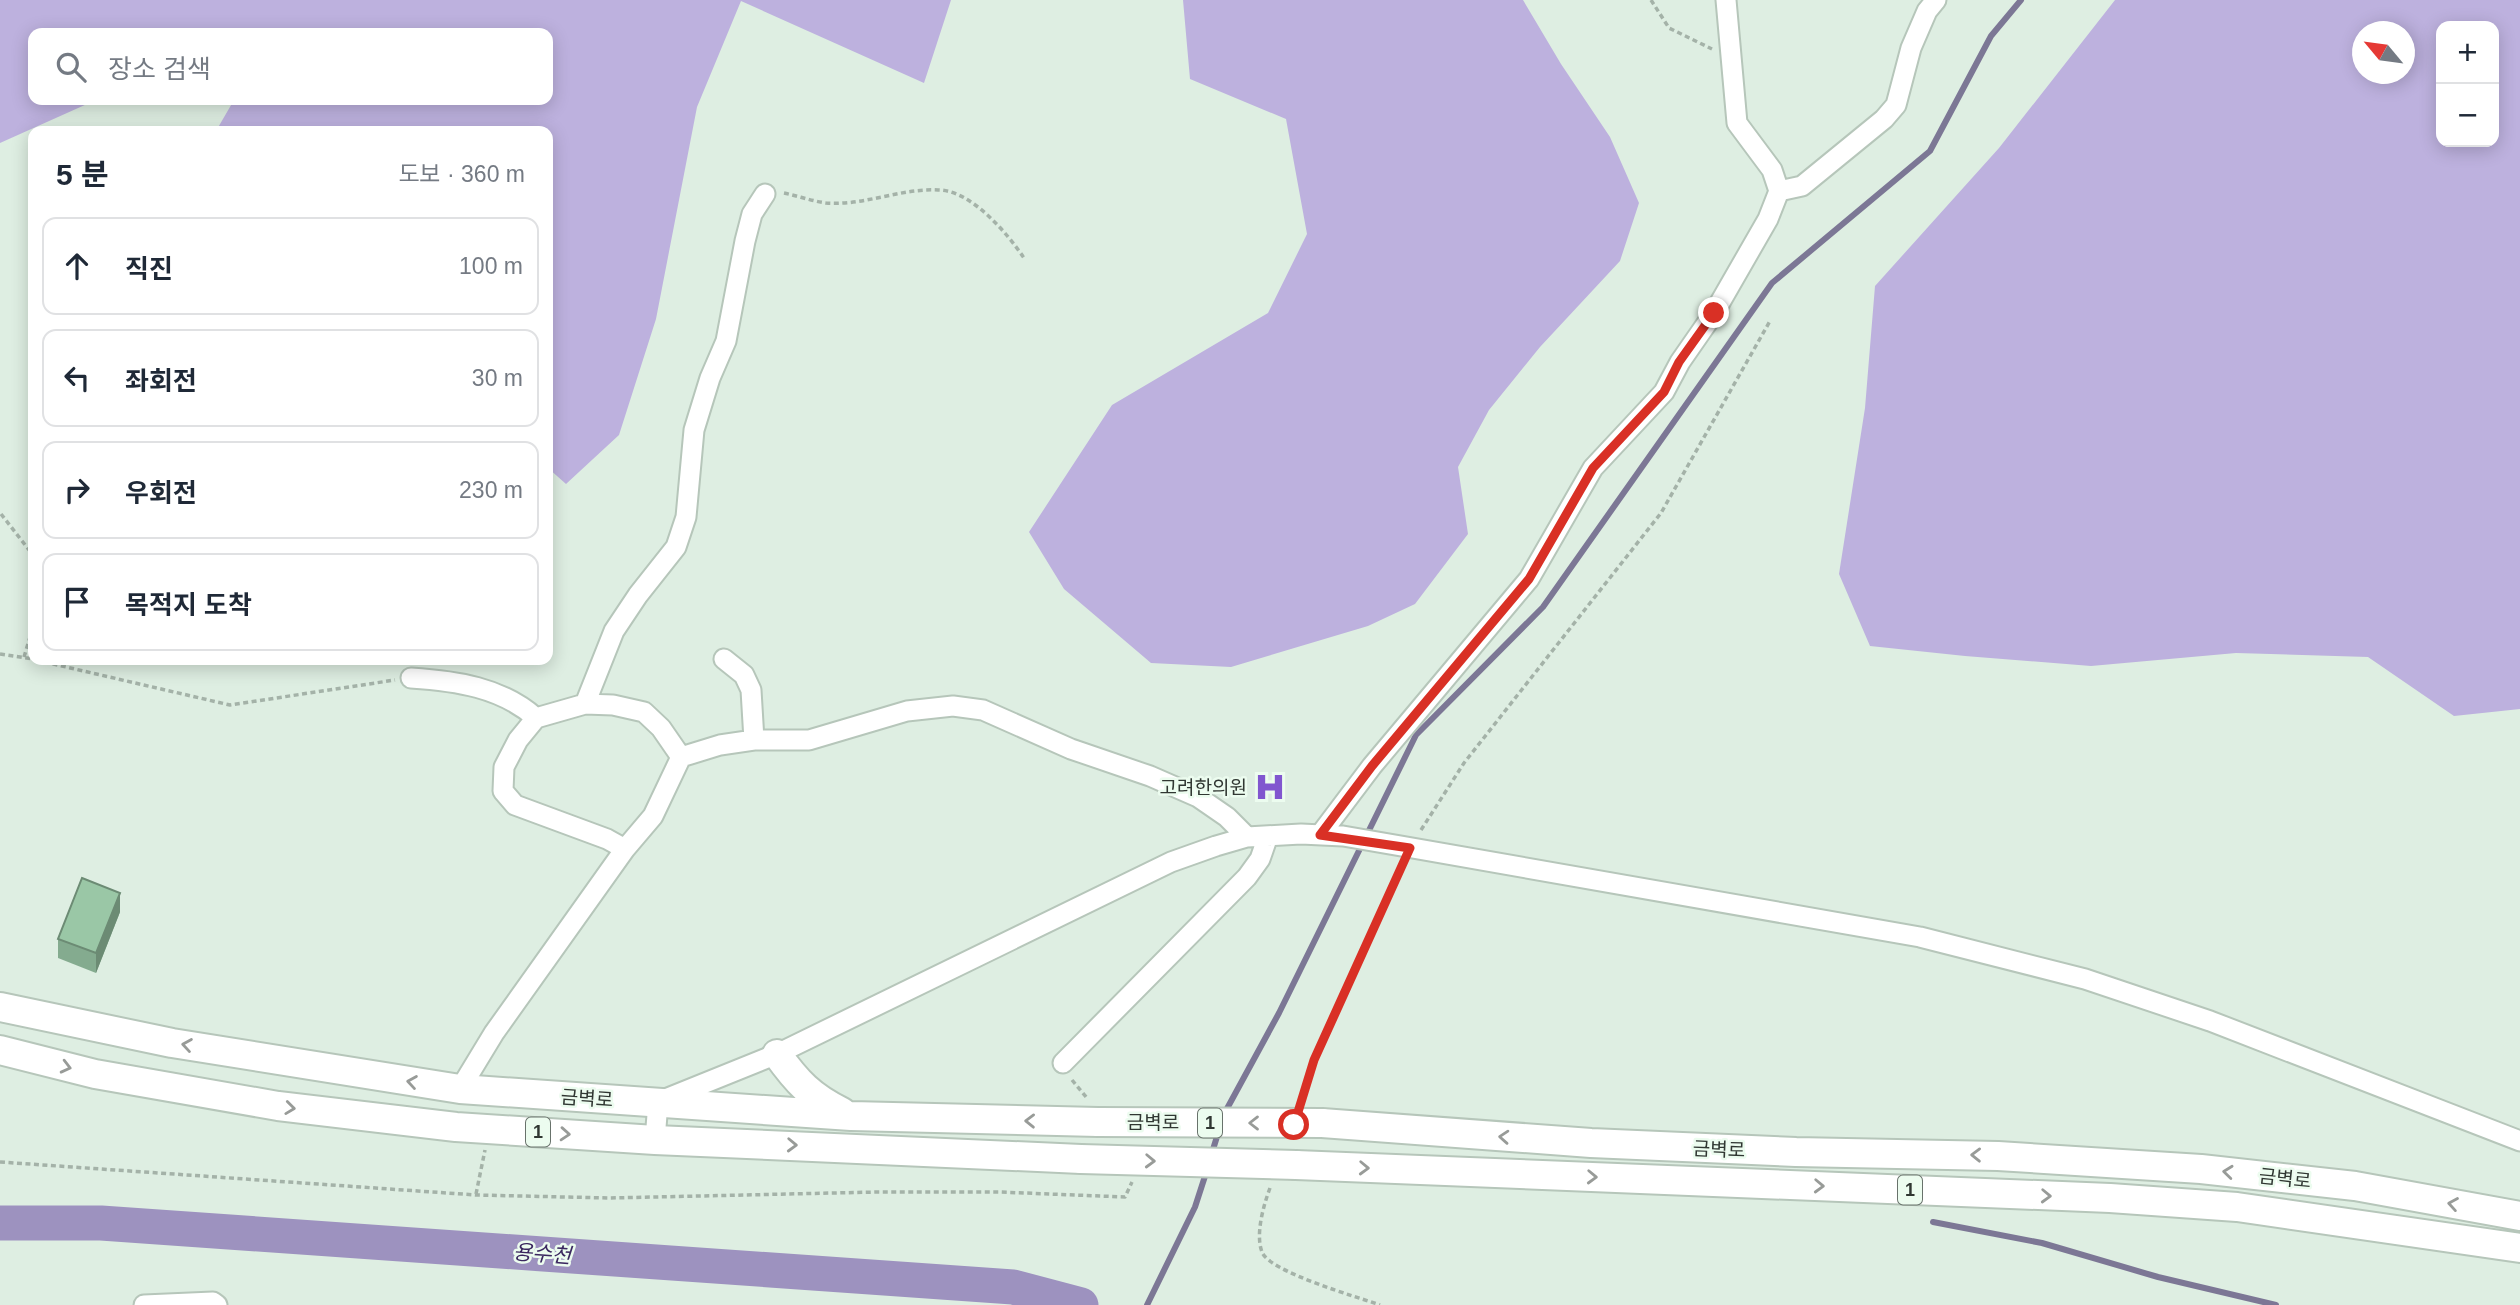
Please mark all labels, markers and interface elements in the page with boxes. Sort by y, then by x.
north arrow [2352,21,2415,84]
map controls [2436,21,2499,147]
button: + [2436,21,2499,84]
search box [28,28,553,105]
icon: search [52,48,90,86]
text: 장소 검색 [108,54,211,84]
button: − [2436,84,2499,147]
text: 5 분 [56,158,109,191]
text: 도보 · 360 m [398,161,525,187]
icon: ahead [58,247,96,285]
text: 100 m [459,253,523,279]
text: 직진 [125,254,173,284]
route end [1698,297,1729,328]
icon: left [58,359,96,397]
text: 30 m [472,365,523,391]
text: 좌회전 [125,366,197,396]
icon: right [58,471,96,509]
text: 230 m [459,477,523,503]
text: 우회전 [125,478,197,508]
icon: arrive [58,583,96,621]
text: 목적지 도착 [125,590,252,620]
hospital icon: 고려한의원 [1253,770,1287,804]
place label: 고려한의원 [1160,777,1247,798]
one-way arrow [181,1038,193,1053]
one-way arrow [60,1059,72,1073]
one-way arrow [406,1074,417,1089]
street label: 금벽로 [560,1086,614,1111]
one-way arrow [284,1100,296,1115]
road number: 1 [1198,1108,1222,1138]
route start [1278,1109,1309,1140]
street label: 금벽로 [1127,1112,1179,1133]
one-way arrow [1024,1113,1034,1129]
one-way arrow [1248,1115,1258,1131]
road number: 1 [526,1118,550,1147]
one-way arrow [560,1126,571,1141]
one-way arrow [1498,1130,1509,1145]
one-way arrow [787,1138,798,1153]
street label: 금벽로 [1692,1138,1746,1161]
one-way arrow [1971,1148,1982,1163]
one-way arrow [1145,1153,1155,1169]
one-way arrow [1359,1160,1370,1175]
one-way arrow [2222,1164,2234,1179]
street label: 금벽로 [2258,1165,2312,1192]
one-way arrow [1586,1169,1597,1184]
road number: 1 [1898,1176,1922,1204]
one-way arrow [1814,1179,1825,1194]
one-way arrow [2041,1188,2052,1203]
one-way arrow [2447,1197,2459,1212]
water label: 용수천 [512,1240,574,1267]

